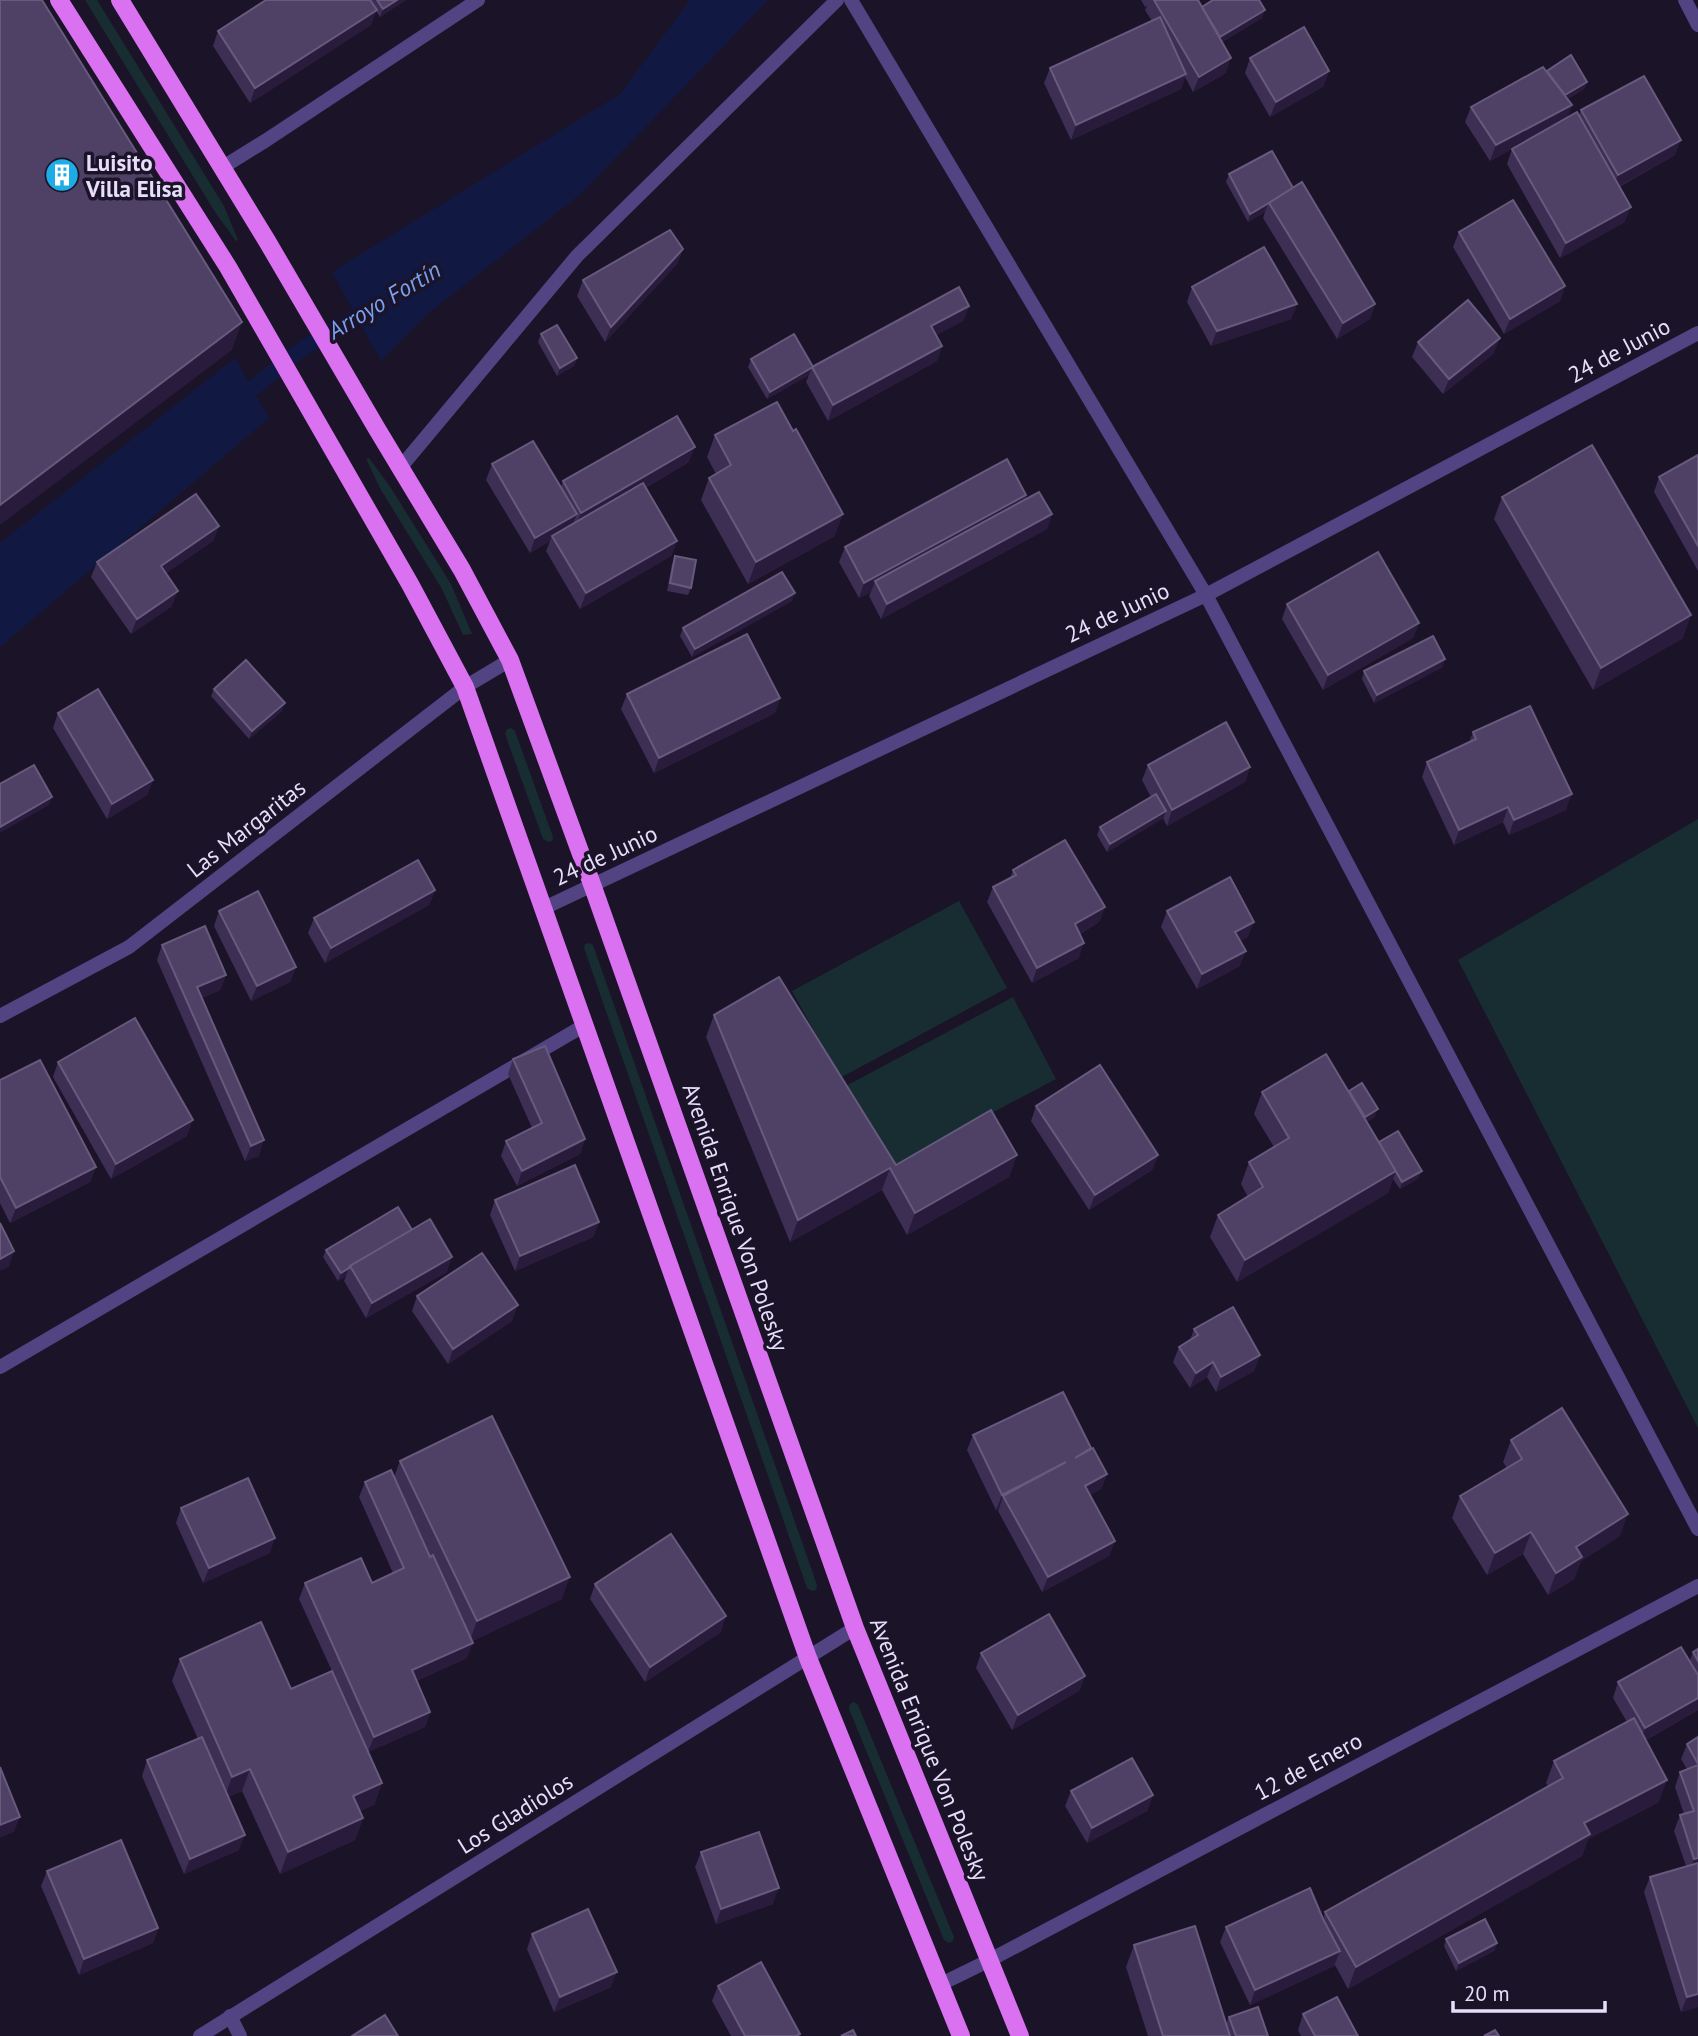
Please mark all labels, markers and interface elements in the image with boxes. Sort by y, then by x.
place label: Luisito Villa Elisa [85,148,183,203]
building icon: Luisito Villa Elisa [43,156,81,194]
water label: Arroyo Fortín [321,254,446,346]
street label: 24 de Junio [1563,311,1675,389]
street label: 24 de Junio [1060,575,1174,649]
street label: Las Margaritas [181,773,311,883]
street label: 24 de Junio [548,818,662,892]
street label: Avenida Enrique Von Polesky [676,1079,796,1355]
street label: Avenida Enrique Von Polesky [864,1613,996,1885]
street label: 12 de Enero [1249,1725,1367,1807]
street label: Los Gladiolos [452,1766,578,1860]
scale bar [1453,1969,1605,2013]
text: 20 m [1464,1980,1510,2007]

